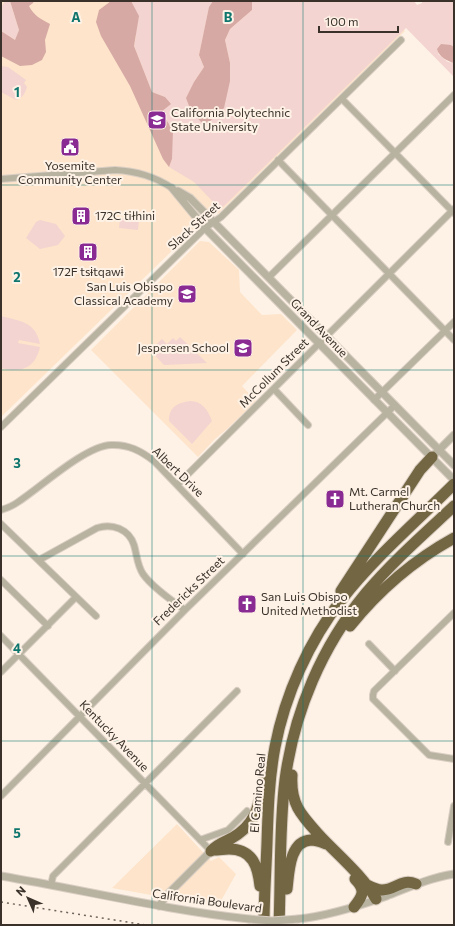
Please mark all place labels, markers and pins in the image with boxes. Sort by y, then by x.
place label: California Polytechnic State University [171,105,290,133]
school or university icon: California Polytechnic State University [146,109,168,131]
public building icon: Yosemite Community Center [59,136,81,158]
place label: Yosemite Community Center [18,158,122,186]
building icon: 172C tiłhini [70,205,92,227]
place label: 172C tiłhini [95,208,155,222]
building icon: 172F tsɨtqawɨ [77,241,99,263]
place label: 172F tsɨtqawɨ [53,264,124,278]
place label: San Luis Obispo Classical Academy [74,279,173,307]
school or university icon: San Luis Obispo Classical Academy [176,283,198,305]
school or university icon: Jespersen School [232,337,254,359]
place label: Jespersen School [138,340,229,355]
place label: Mt. Carmel Lutheran Church [349,484,440,512]
church icon: Mt. Carmel Lutheran Church [324,488,346,510]
place label: San Luis Obispo United Methodist [261,589,357,617]
church icon: San Luis Obispo United Methodist [236,593,258,615]

